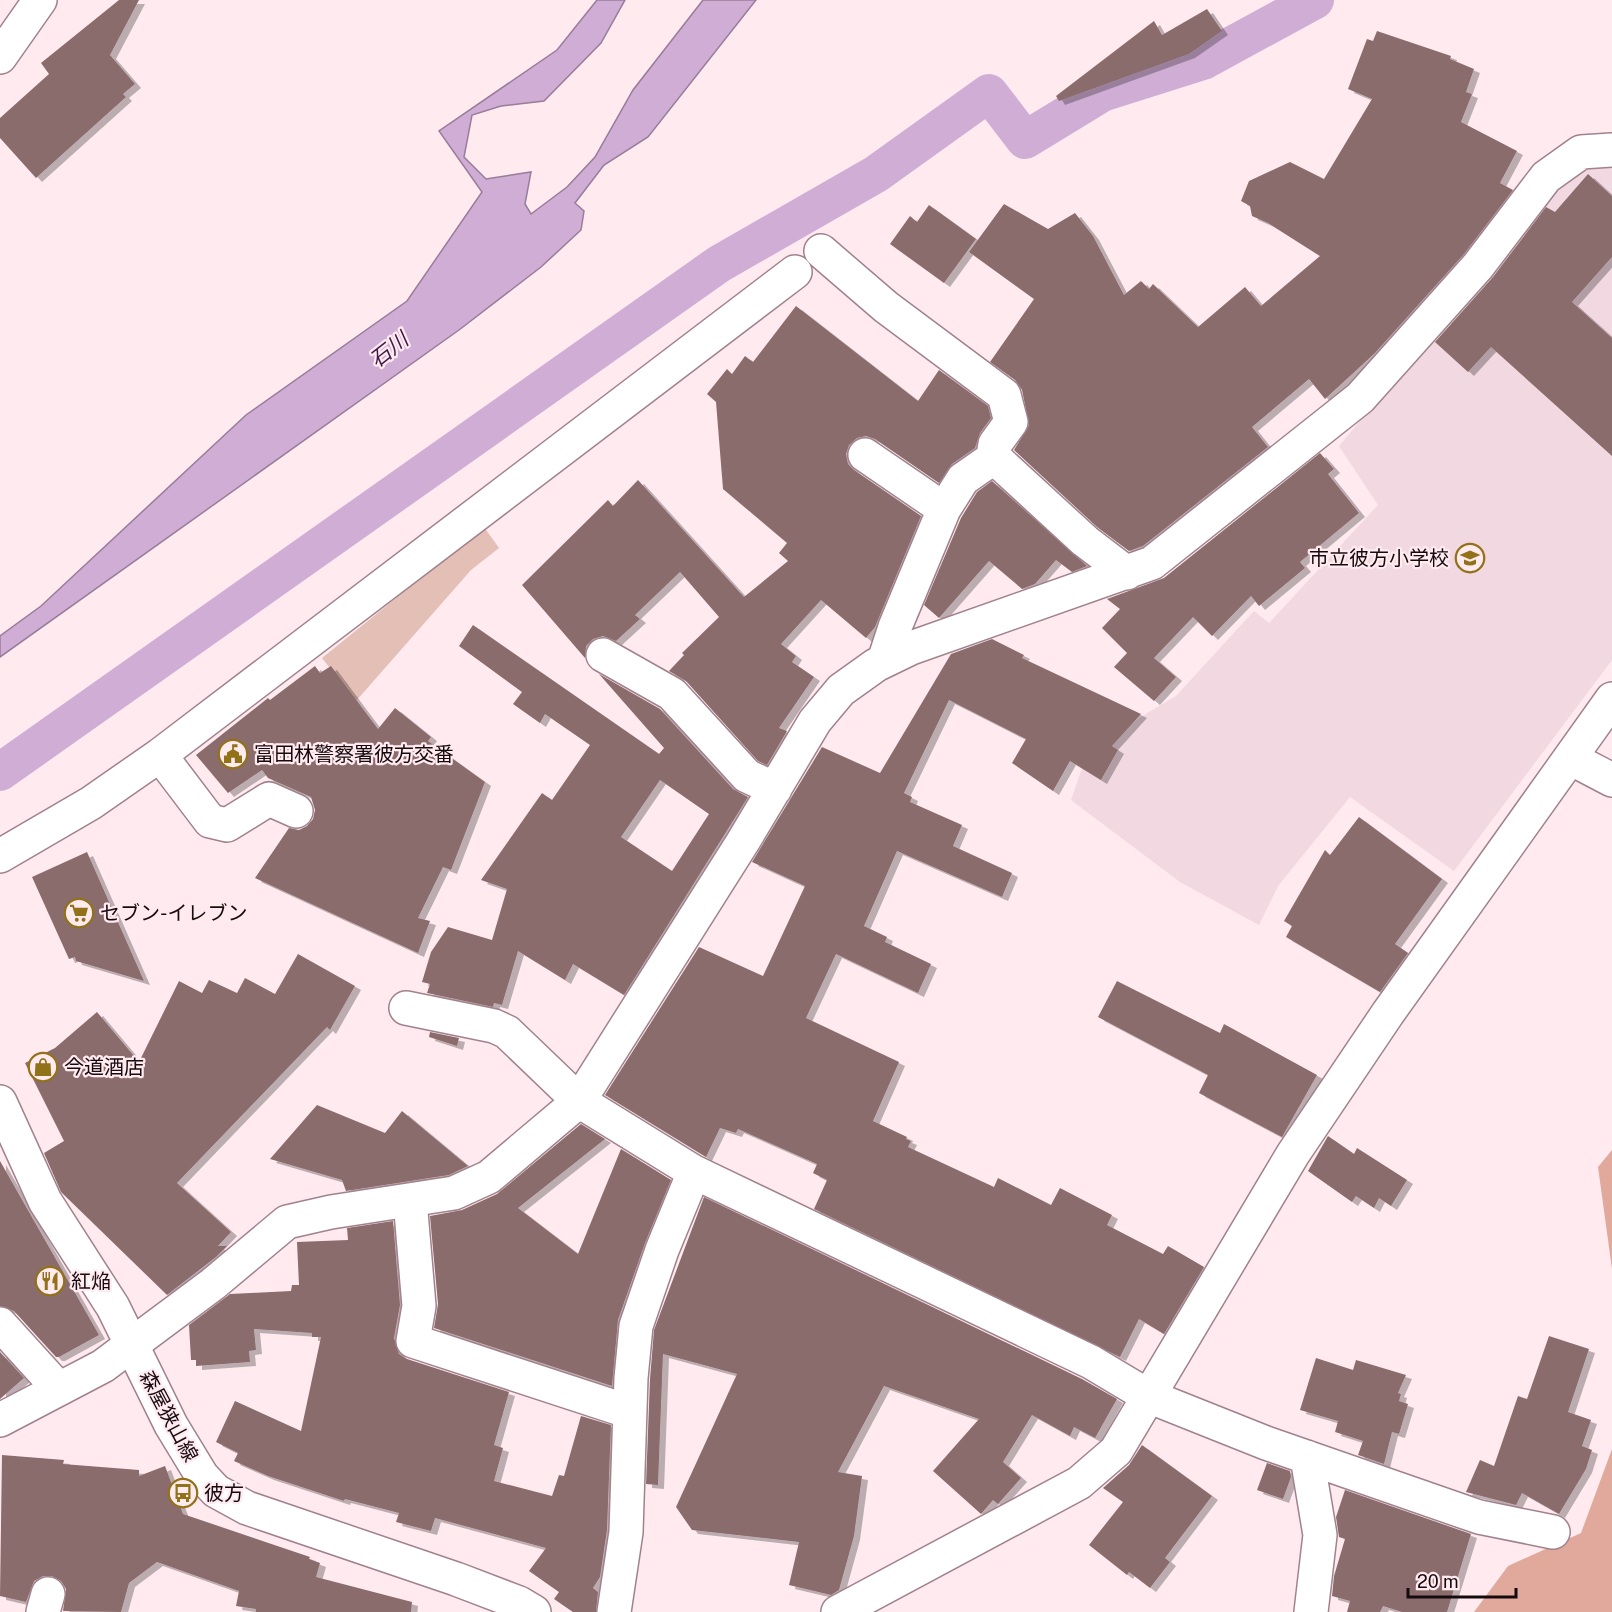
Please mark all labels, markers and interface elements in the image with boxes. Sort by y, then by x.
water label: 石川 [364,326,415,372]
school or university icon: 市立彼方小学校 [1454,542,1486,574]
place label: 市立彼方小学校 [1309,546,1449,570]
public building icon: 富田林警察署彼方交番 [217,738,249,770]
place label: 富田林警察署彼方交番 [254,742,454,766]
supermarket icon: セブン-イレブン [63,897,95,929]
place label: セブン-イレブン [100,901,248,925]
shop icon: 今道酒店 [27,1051,59,1083]
place label: 今道酒店 [64,1055,144,1079]
restaurant icon: 紅焔 [34,1265,66,1297]
place label: 紅焔 [71,1269,111,1293]
street label: 森屋狭山線 [135,1366,203,1466]
bus stop icon: 彼方 [167,1477,199,1509]
place label: 彼方 [204,1481,244,1505]
scale bar [1408,1561,1516,1599]
text: 20 m [1417,1571,1459,1592]

